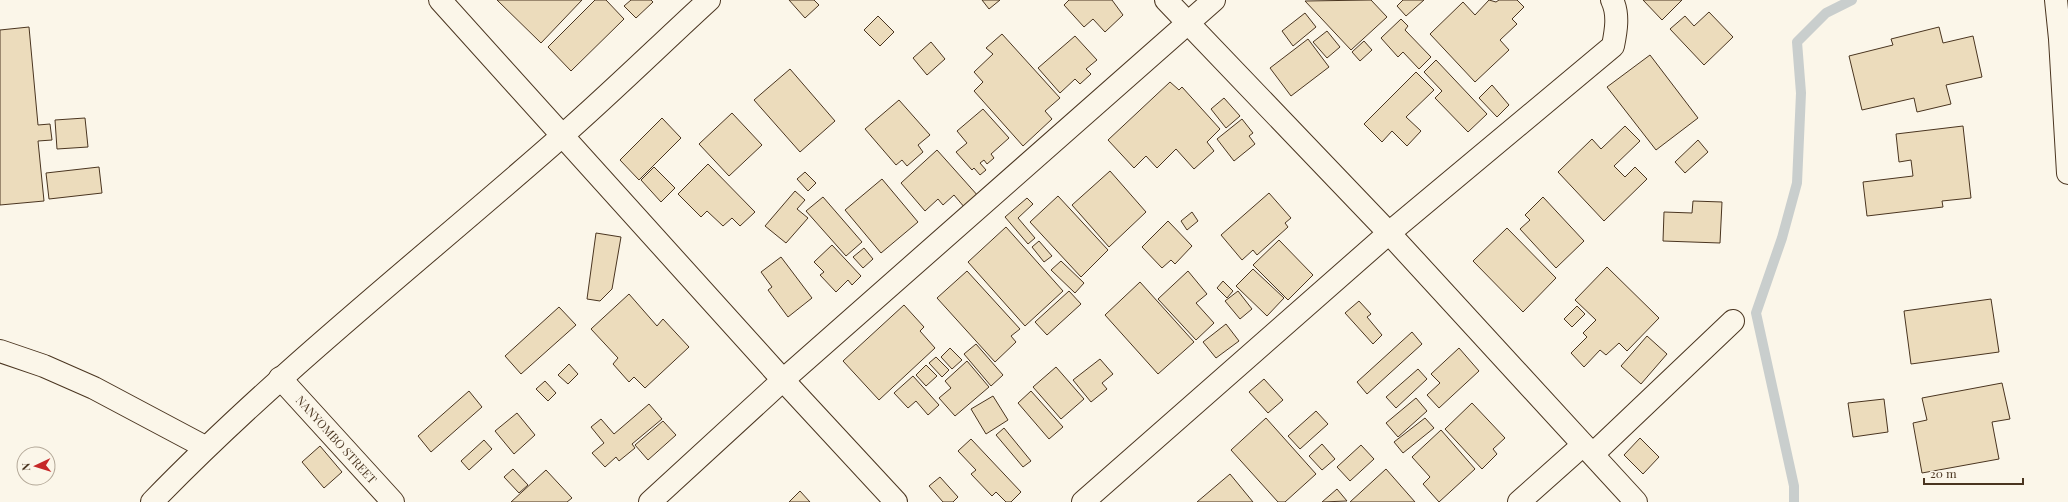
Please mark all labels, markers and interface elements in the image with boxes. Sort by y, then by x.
street label: NANYOMBO STREET [293,392,381,487]
north arrow [16,446,56,486]
scale bar [1924,460,2023,486]
text: N [18,462,33,471]
text: 20 m [1930,465,1957,481]

